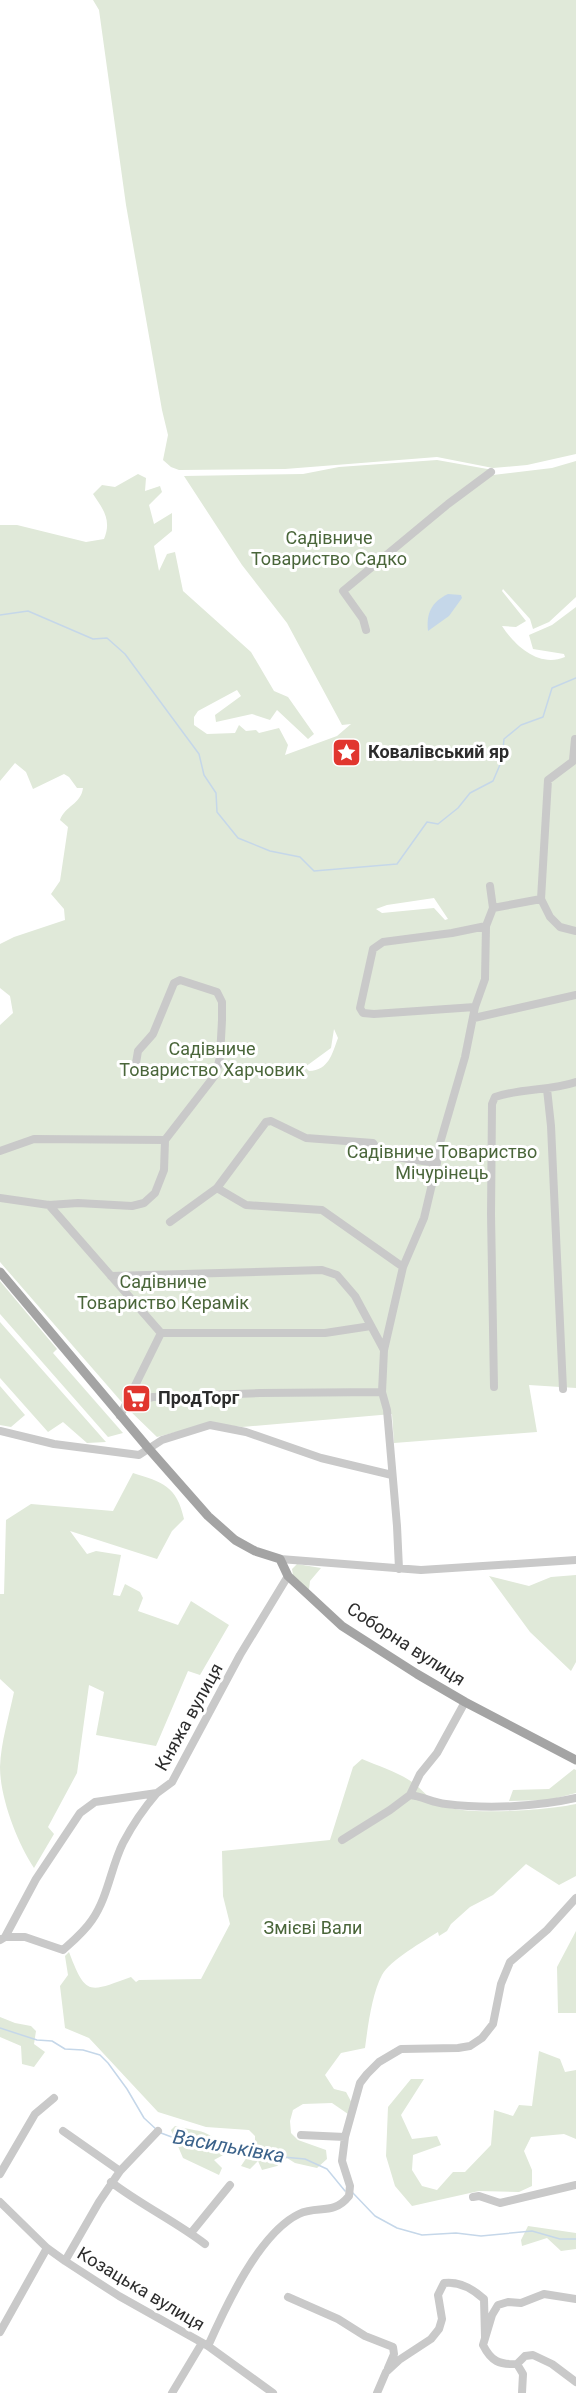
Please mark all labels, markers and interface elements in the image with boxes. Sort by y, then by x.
park label: Садівниче Товариство Садко [251,527,407,569]
place icon: Ковалівський яр [331,736,363,768]
place label: Ковалівський яр [368,741,509,762]
park label: Садівниче Товариство Харчовик [119,1038,305,1080]
park label: Садівниче Товариство Мічурінець [347,1141,537,1183]
park label: Садівниче Товариство Керамік [77,1271,249,1313]
supermarket icon: ПродТорг [121,1382,153,1414]
place label: ПродТорг [158,1387,240,1408]
street label: Соборна вулиця [343,1598,469,1690]
street label: Княжа вулиця [150,1659,227,1774]
park label: Змієві Вали [263,1917,363,1938]
water label: Васильківка [171,2124,287,2168]
street label: Козацька вулиця [74,2242,209,2335]

